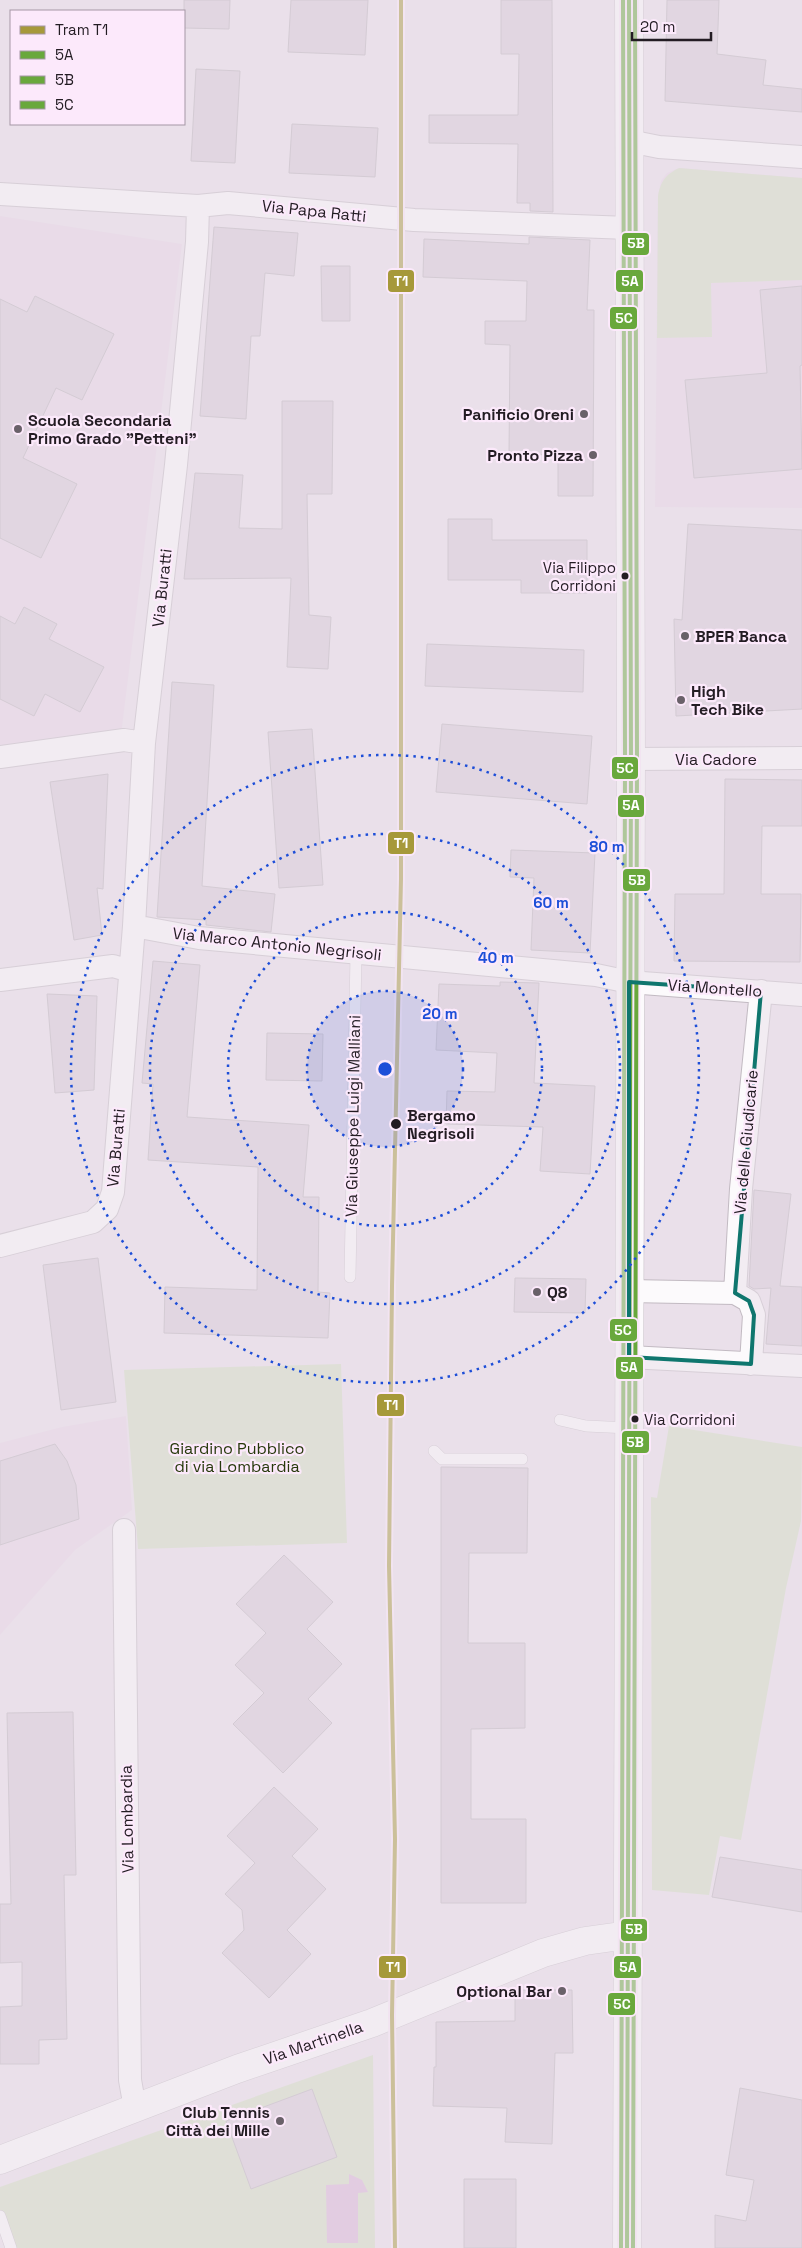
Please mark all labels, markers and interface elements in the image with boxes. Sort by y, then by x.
legend [10,10,185,125]
scale bar [632,10,711,42]
text: 20 m [640,17,675,36]
text: Tram T1 [55,20,108,39]
text: 5A [55,45,74,64]
text: 5B [55,70,74,89]
text: 5C [55,95,74,114]
street label: Via Papa Ratti [261,195,367,227]
line badge: 5B [621,232,650,256]
text: 5B [627,234,645,252]
line badge: T1 [387,269,415,293]
line badge: 5A [615,269,644,293]
text: T1 [394,272,408,290]
text: 5A [621,272,639,290]
line badge: 5C [609,306,638,330]
text: 5C [615,309,633,327]
place label: Panificio Oreni [463,404,574,425]
marker: Panificio Oreni [578,408,590,420]
place label: Scuola Secondaria Primo Grado "Petteni" [28,410,197,449]
marker: Scuola Secondaria Primo Grado "Petteni" [12,423,24,435]
place label: Pronto Pizza [487,445,583,466]
marker: Pronto Pizza [587,449,599,461]
street label: Via Buratti [147,548,177,628]
place label: Via Filippo Corridoni [543,558,616,595]
marker: Via Filippo Corridoni [620,571,630,581]
place label: BPER Banca [695,626,787,647]
marker: BPER Banca [679,630,691,642]
place label: High Tech Bike [691,681,764,720]
marker: High Tech Bike [675,694,687,706]
street label: Via Cadore [675,749,757,770]
line badge: 5C [611,756,639,780]
text: 5C [616,759,634,777]
line badge: 5A [617,794,645,818]
text: 5A [622,796,640,814]
line badge: T1 [387,831,415,855]
text: T1 [394,834,408,852]
text: 80 m [589,837,625,856]
line badge: 5B [622,868,651,892]
text: 5B [628,871,646,889]
text: 60 m [533,893,569,912]
street label: Via Marco Antonio Negrisoli [171,923,383,965]
text: 40 m [478,948,514,967]
street label: Via Montello [667,974,763,1002]
text: 20 m [422,1004,458,1023]
street label: Via Giuseppe Luigi Malliani [341,1015,365,1217]
centre of rings [376,1060,394,1078]
street label: Via delle Giudicarie [729,1069,763,1215]
place label: Bergamo Negrisoli [407,1105,476,1144]
street label: Via Buratti [102,1108,130,1188]
marker: Bergamo Negrisoli [389,1117,403,1131]
place label: Q8 [547,1282,568,1303]
marker: Q8 [531,1286,543,1298]
line badge: 5C [609,1318,638,1342]
text: 5C [614,1321,632,1339]
line badge: 5A [615,1356,644,1380]
text: 5A [620,1358,638,1376]
line badge: T1 [376,1393,405,1417]
text: T1 [384,1396,398,1414]
place label: Via Corridoni [644,1410,735,1429]
marker: Via Corridoni [630,1414,640,1424]
line badge: 5B [621,1430,650,1454]
text: 5B [626,1433,644,1451]
park label: Giardino Pubblico di via Lombardia [170,1438,304,1477]
street label: Via Lombardia [116,1765,138,1873]
line badge: 5B [620,1918,648,1942]
text: 5B [625,1920,643,1938]
line badge: T1 [378,1955,407,1979]
line badge: 5A [613,1955,642,1979]
text: T1 [386,1958,400,1976]
text: 5A [619,1958,637,1976]
place label: Optional Bar [456,1981,552,2002]
marker: Optional Bar [556,1985,568,1997]
line badge: 5C [607,1992,636,2016]
text: 5C [613,1995,631,2013]
street label: Via Martinella [261,2016,365,2070]
place label: Club Tennis Città dei Mille [166,2102,270,2141]
marker: Club Tennis Città dei Mille [274,2115,286,2127]

